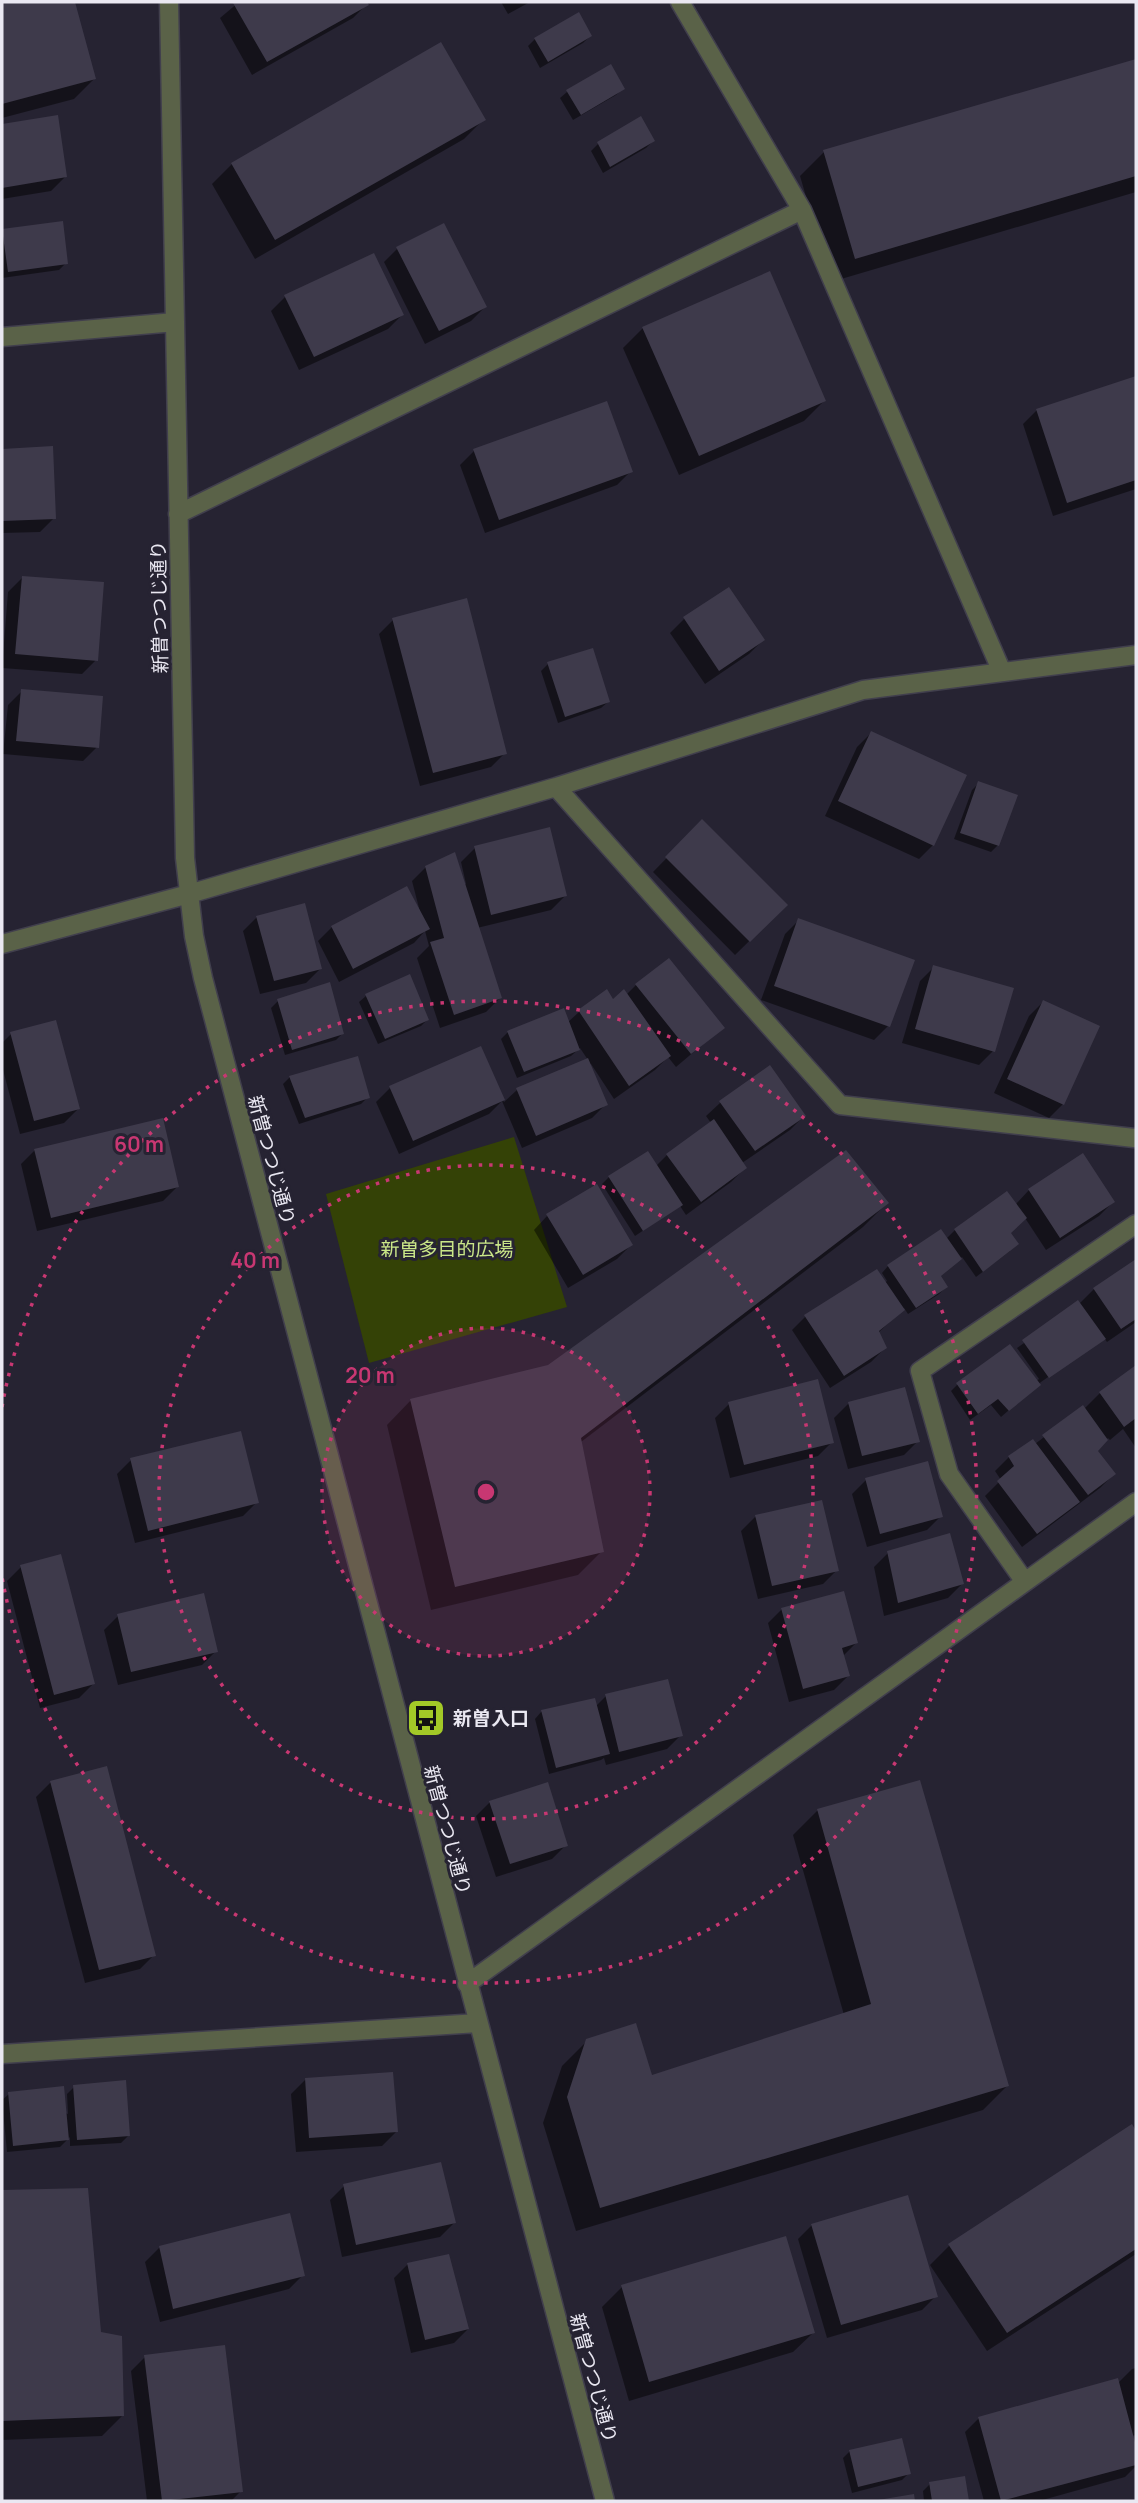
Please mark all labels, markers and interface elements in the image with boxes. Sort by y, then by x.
street label: 新曽つつじ通り [145,540,173,674]
street label: 新曽つつじ通り [242,1092,302,1228]
text: 60 m [114,1130,164,1158]
park label: 新曽多目的広場 [380,1236,514,1262]
text: 40 m [230,1246,280,1274]
text: 20 m [345,1361,395,1389]
centre of rings [474,1480,498,1504]
bus stop icon: 新曽入口 [405,1697,447,1739]
place label: 新曽入口 [453,1705,529,1731]
street label: 新曽つつじ通り [418,1762,478,1898]
street label: 新曽つつじ通り [564,2310,624,2446]

